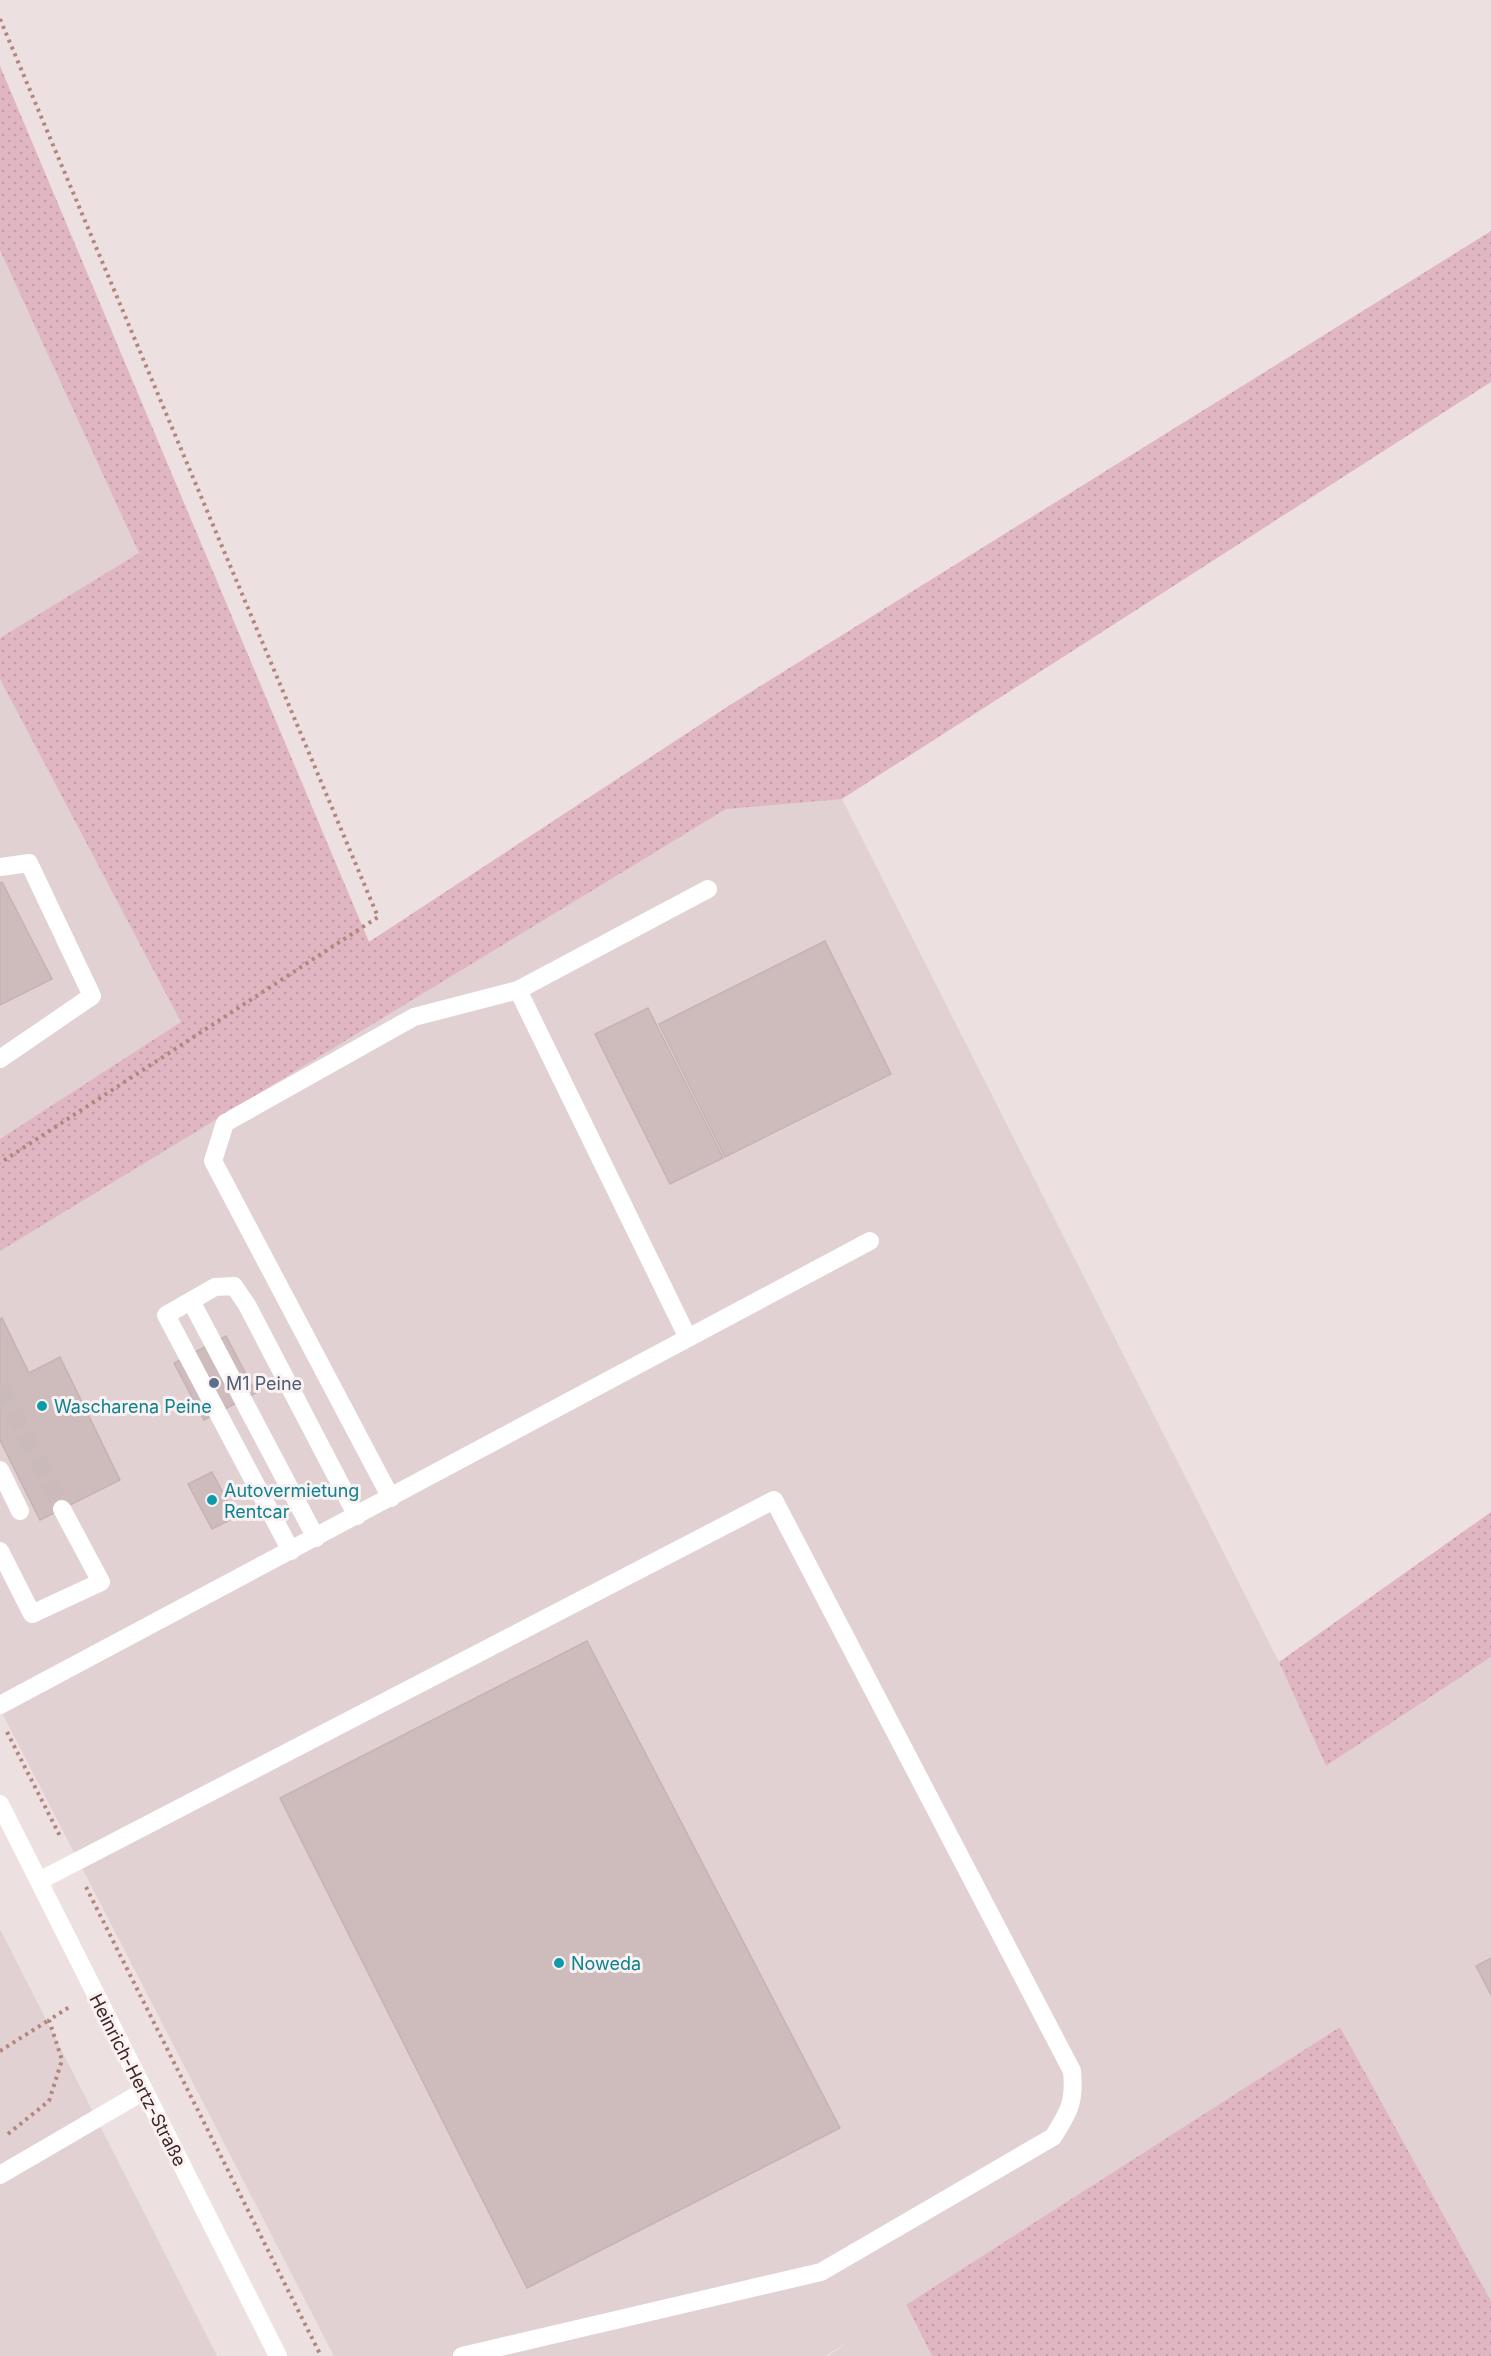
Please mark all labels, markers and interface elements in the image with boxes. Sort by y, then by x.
place label: M1 Peine [226,1373,302,1394]
marker: M1 Peine [207,1376,221,1390]
place label: Wascharena Peine [54,1396,212,1417]
marker: Wascharena Peine [35,1399,49,1413]
place label: Autovermietung Rentcar [224,1480,359,1522]
marker: Autovermietung Rentcar [205,1493,219,1507]
place label: Noweda [571,1953,641,1974]
marker: Noweda [552,1956,566,1970]
street label: Heinrich-Hertz-Straße [85,1990,191,2170]

